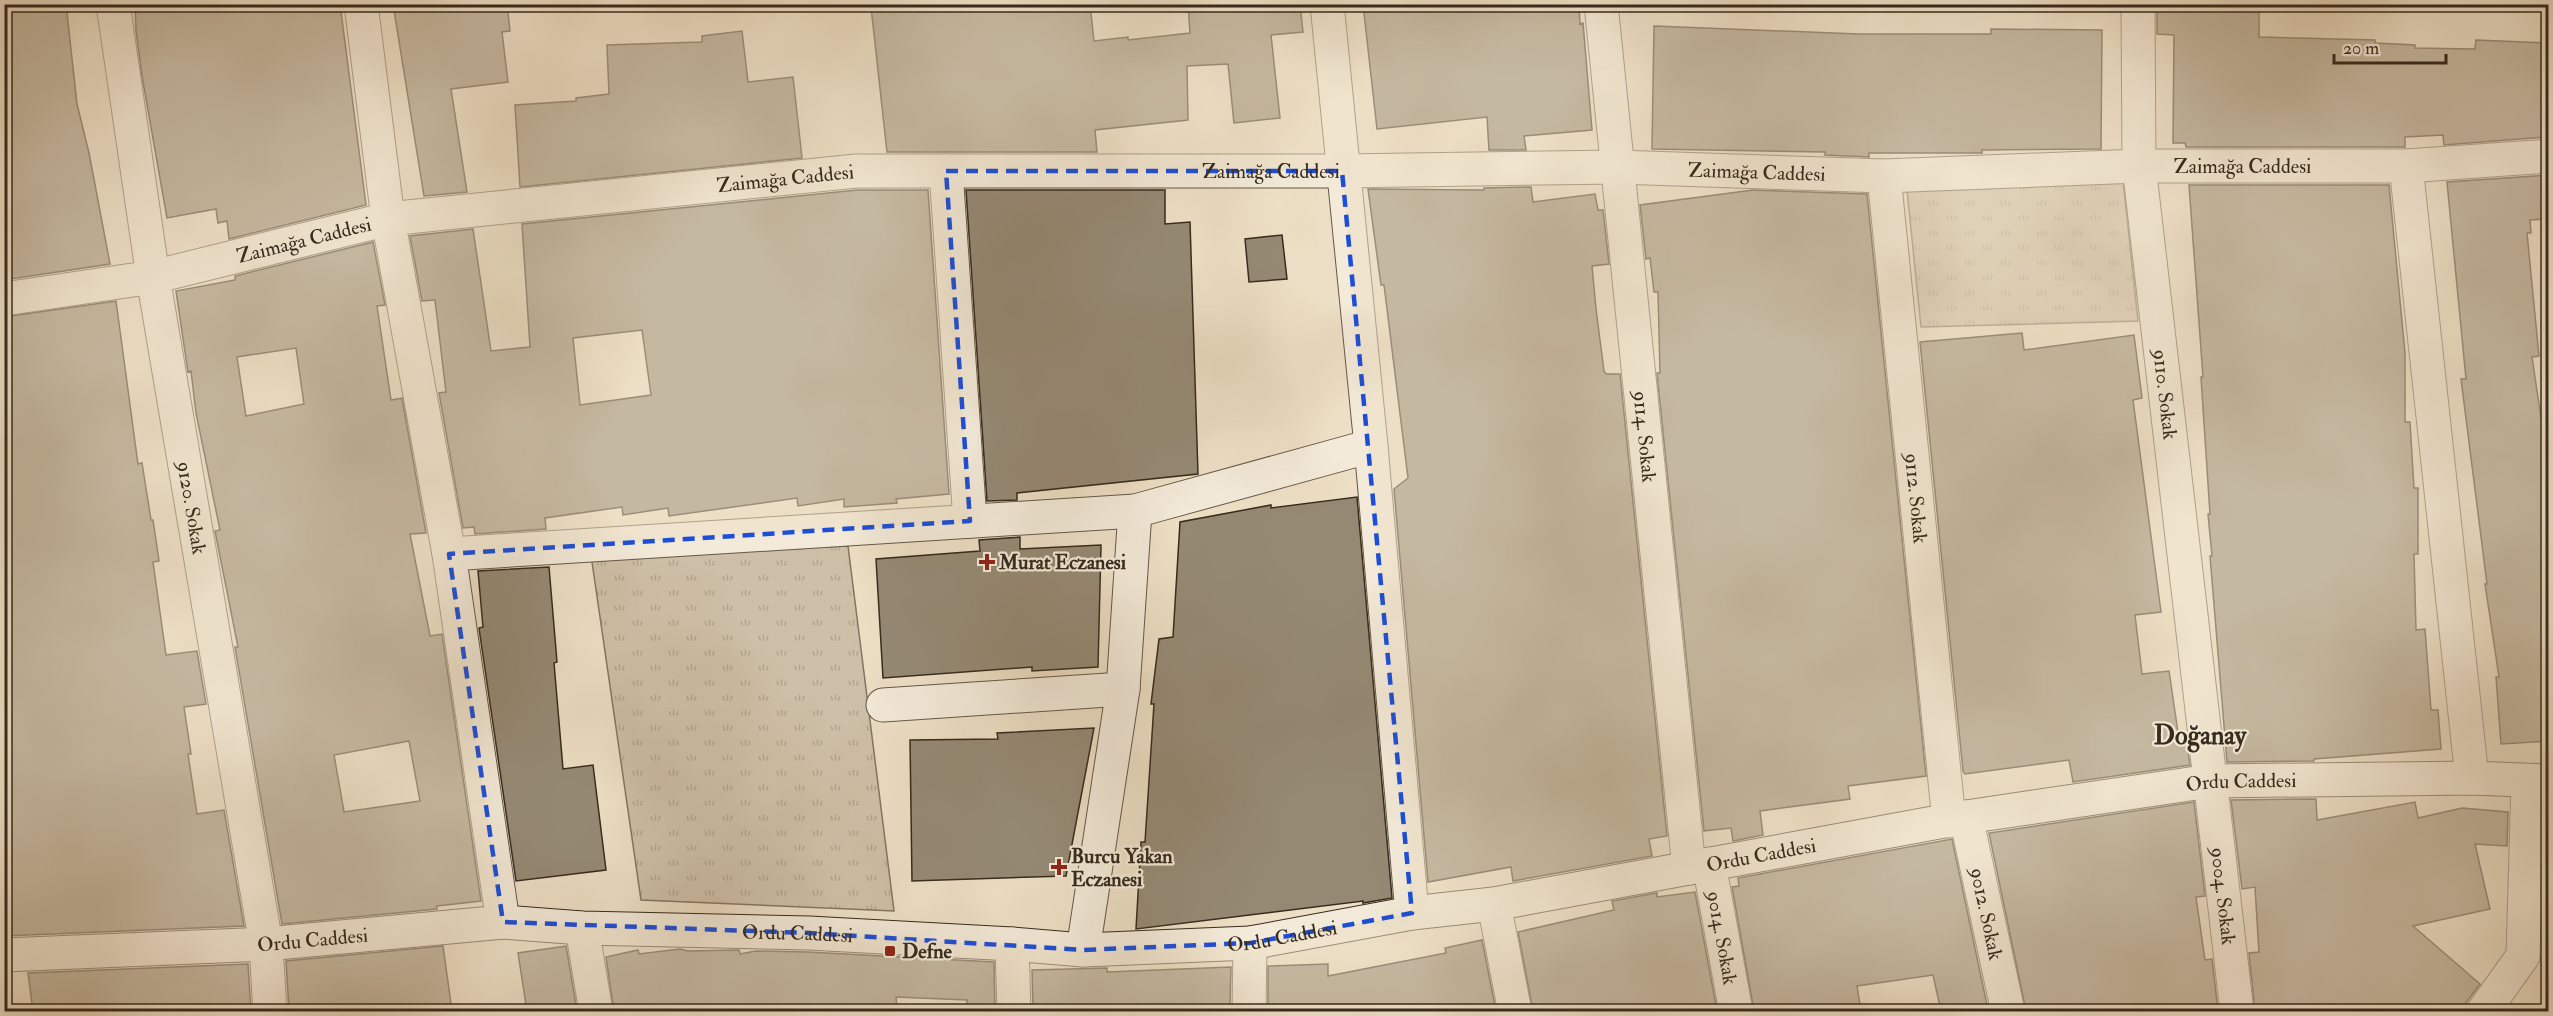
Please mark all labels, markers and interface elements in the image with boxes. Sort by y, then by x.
scale bar [2334,27,2446,65]
text: 20 m [2343,37,2379,60]
street label: Zaimağa Caddesi [2174,154,2311,179]
street label: Zaimağa Caddesi [1688,157,1826,187]
street label: Zaimağa Caddesi [716,159,855,198]
street label: Zaimağa Caddesi [1202,159,1340,184]
street label: Zaimağa Caddesi [234,212,374,269]
street label: 9110. Sokak [2147,346,2183,441]
street label: 9114. Sokak [1627,388,1662,484]
street label: 9112. Sokak [1899,450,1933,545]
street label: 9120. Sokak [171,458,212,557]
place label: Murat Eczanesi [998,550,1127,575]
marker: Murat Eczanesi [980,555,994,569]
district label: Doğanay [2154,720,2248,753]
street label: Ordu Caddesi [2184,768,2297,797]
street label: Ordu Caddesi [1704,833,1818,878]
place label: Burcu Yakan Eczanesi [1071,844,1173,892]
street label: 9004. Sokak [2205,844,2241,947]
marker: Burcu Yakan Eczanesi [1052,860,1066,874]
street label: 9012. Sokak [1964,864,2009,963]
street label: 9014. Sokak [1701,887,1743,987]
street label: Ordu Caddesi [1227,915,1339,957]
street label: Ordu Caddesi [742,920,854,948]
street label: Ordu Caddesi [257,923,369,957]
place label: Defne [902,939,952,964]
marker: Defne [883,944,897,958]

